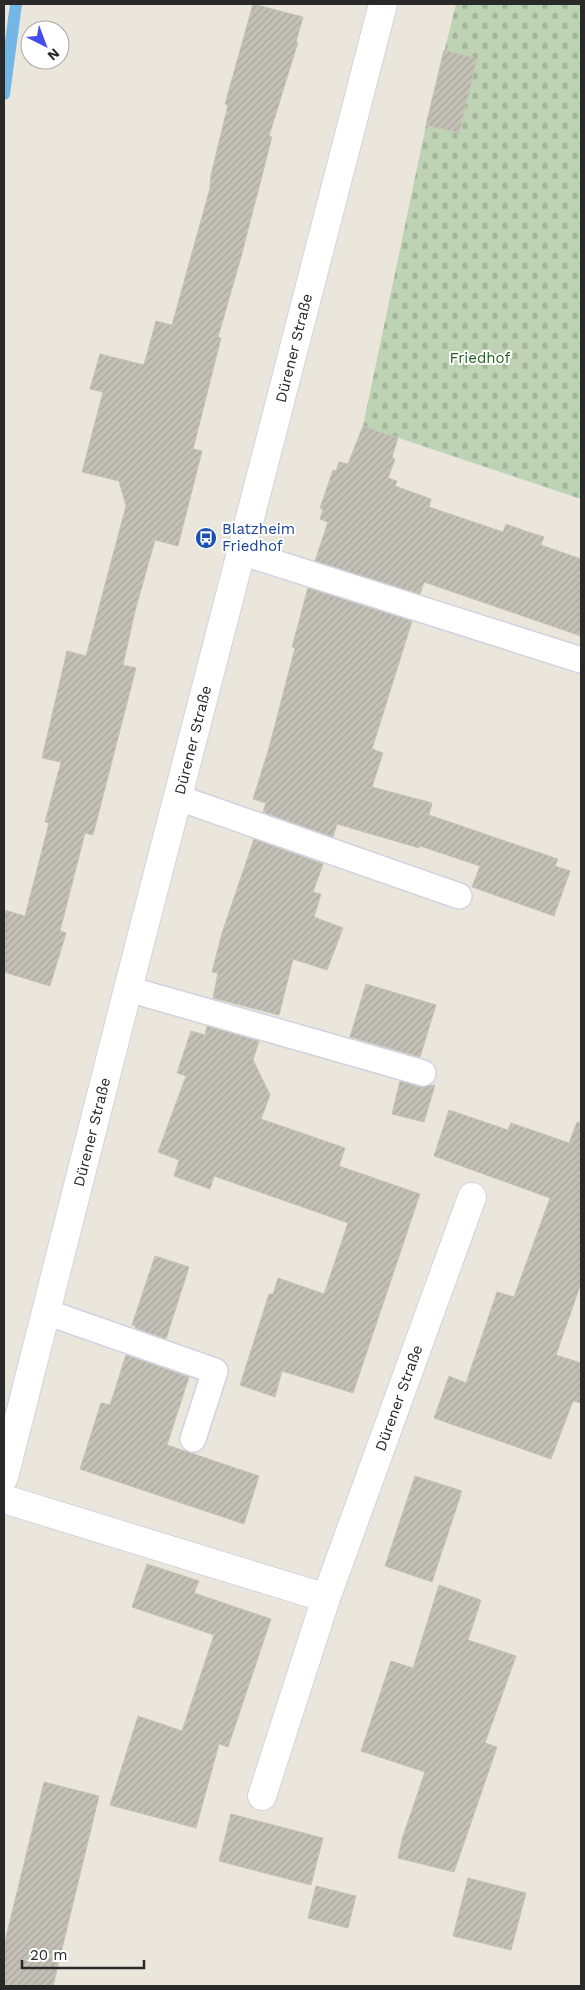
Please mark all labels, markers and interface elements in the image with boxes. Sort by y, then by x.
north arrow [20,20,70,70]
text: N [44,45,63,64]
street label: Dürener Straße [272,292,316,404]
park label: Friedhof [450,349,510,367]
place label: Blatzheim Friedhof [222,520,295,555]
bus stop icon: Blatzheim Friedhof [194,526,218,550]
street label: Dürener Straße [171,684,215,796]
street label: Dürener Straße [70,1076,114,1188]
street label: Dürener Straße [371,1342,427,1454]
scale bar [22,1938,145,1970]
text: 20 m [30,1946,68,1964]

